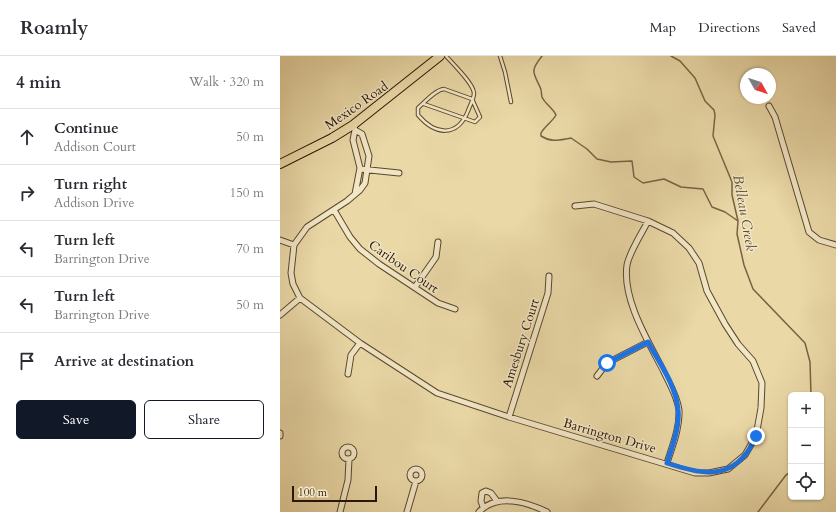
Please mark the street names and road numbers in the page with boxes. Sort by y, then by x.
street label: Mexico Road [321,77,392,134]
street label: Caribou Court [365,236,442,298]
street label: Amesbury Court [498,296,544,390]
street label: Barrington Drive [561,414,658,458]

